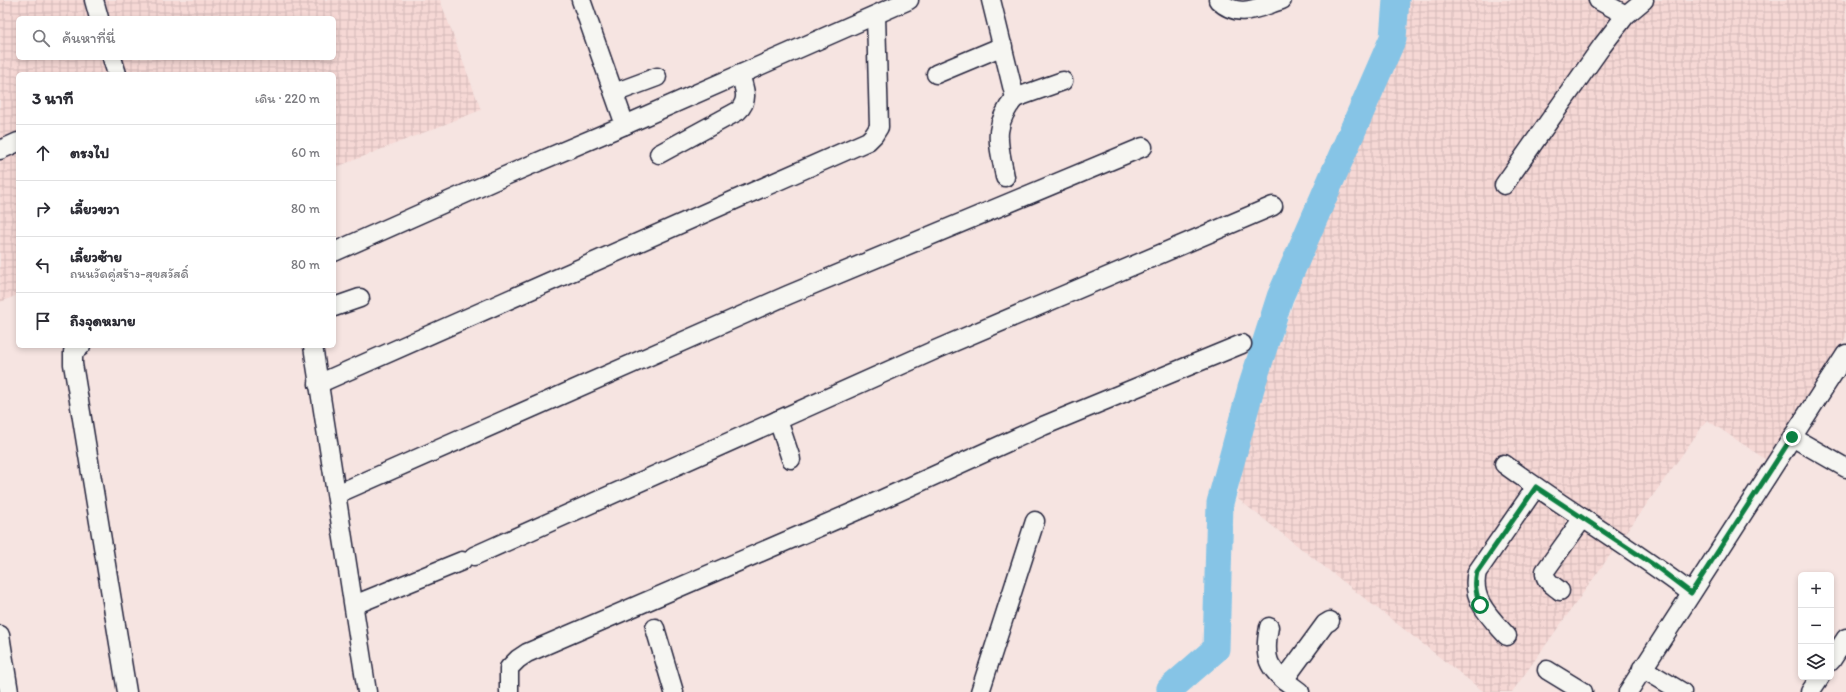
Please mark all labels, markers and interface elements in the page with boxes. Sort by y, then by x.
search box [16,16,336,60]
icon: search [30,27,52,49]
text: ค้นหาที่นี่ [62,29,115,47]
text: 3 นาที [32,88,74,108]
text: เดิน · 220 m [255,91,320,106]
icon: ahead [32,142,54,164]
text: ตรงไป [70,144,109,162]
text: 60 m [291,145,320,160]
icon: right [32,198,54,220]
text: เลี้ยวขวา [70,200,120,218]
text: 80 m [291,201,320,216]
text: เลี้ยวซ้าย [70,248,122,266]
icon: left [32,254,54,276]
text: 80 m [291,257,320,272]
text: ถนนวัดคู่สร้าง-สุขสวัสดิ์ [70,266,189,281]
icon: arrive [32,310,54,332]
text: ถึงจุดหมาย [70,312,136,330]
route end [1783,428,1801,446]
map controls [1798,572,1834,680]
button: + [1798,572,1834,608]
route start [1471,596,1489,614]
button: − [1798,608,1834,644]
button: layers [1798,644,1834,680]

